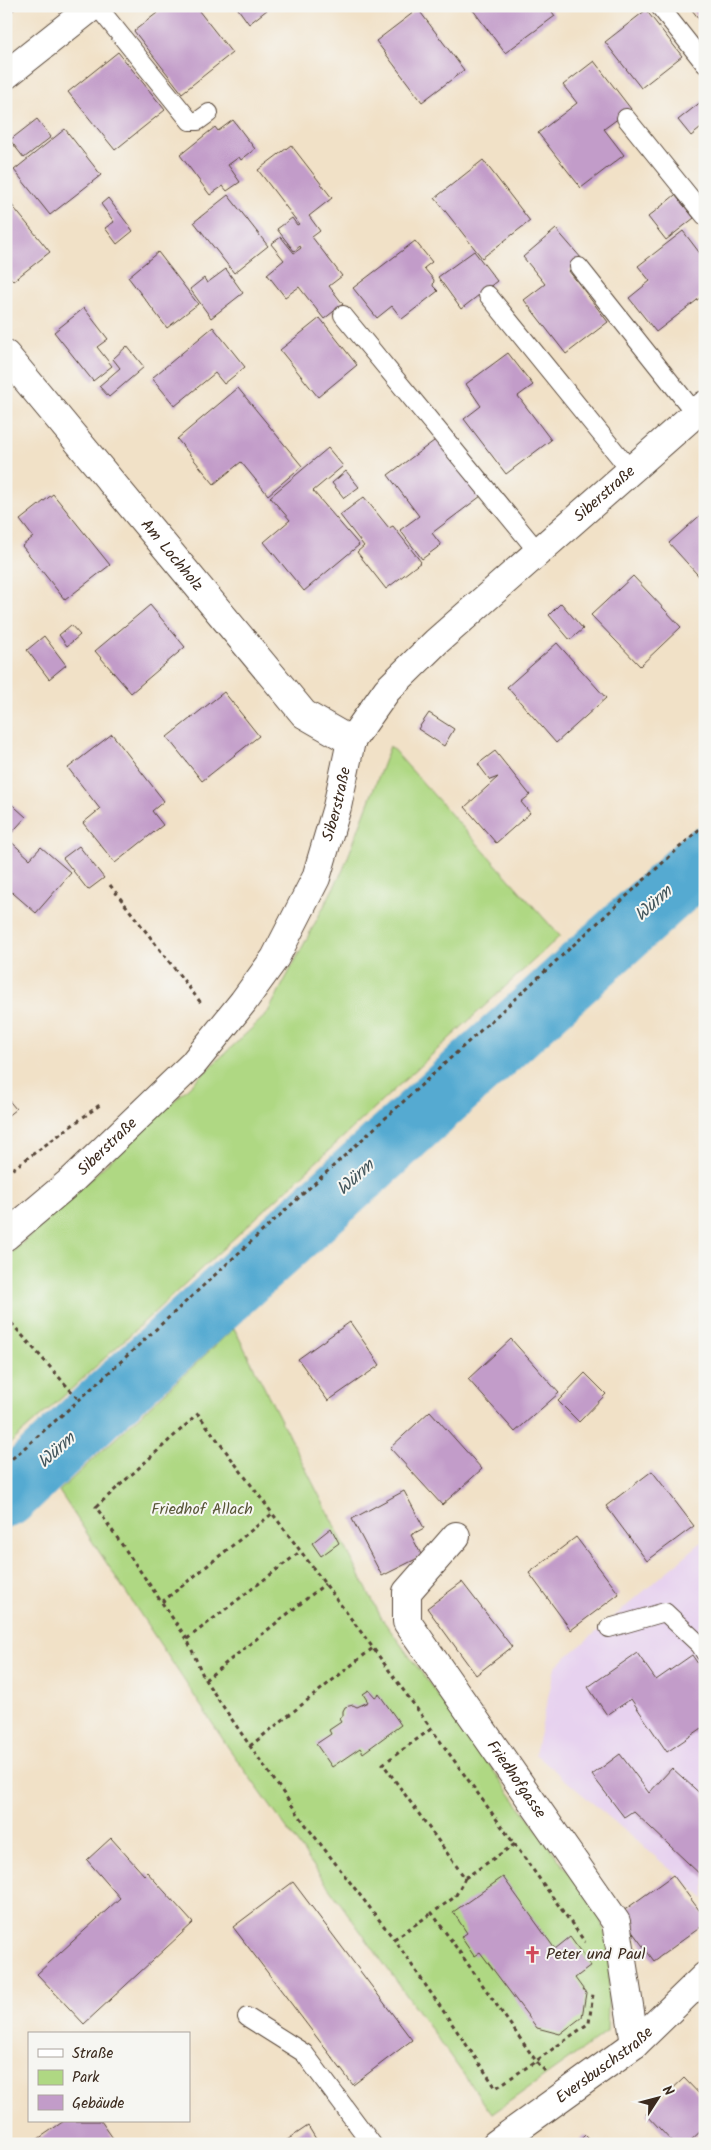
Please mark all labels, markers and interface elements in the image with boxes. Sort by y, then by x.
street label: Siberstraße [568,459,641,528]
street label: Am Lochholz [135,513,210,597]
street label: Siberstraße [315,765,358,844]
water label: Würm [628,878,681,929]
street label: Siberstraße [71,1111,143,1182]
water label: Würm [330,1152,383,1203]
water label: Würm [31,1425,84,1476]
park label: Friedhof Allach [151,1497,253,1522]
street label: Friedhofgasse [480,1735,553,1823]
place label: Peter und Paul [546,1942,646,1967]
church icon: Peter und Paul [522,1944,542,1964]
street label: Eversbuschstraße [550,2020,659,2110]
legend [28,2032,190,2122]
text: Straße [72,2042,114,2066]
text: Park [72,2066,100,2090]
north arrow [634,2072,684,2122]
text: N [656,2081,679,2101]
text: Gebäude [72,2092,125,2116]

